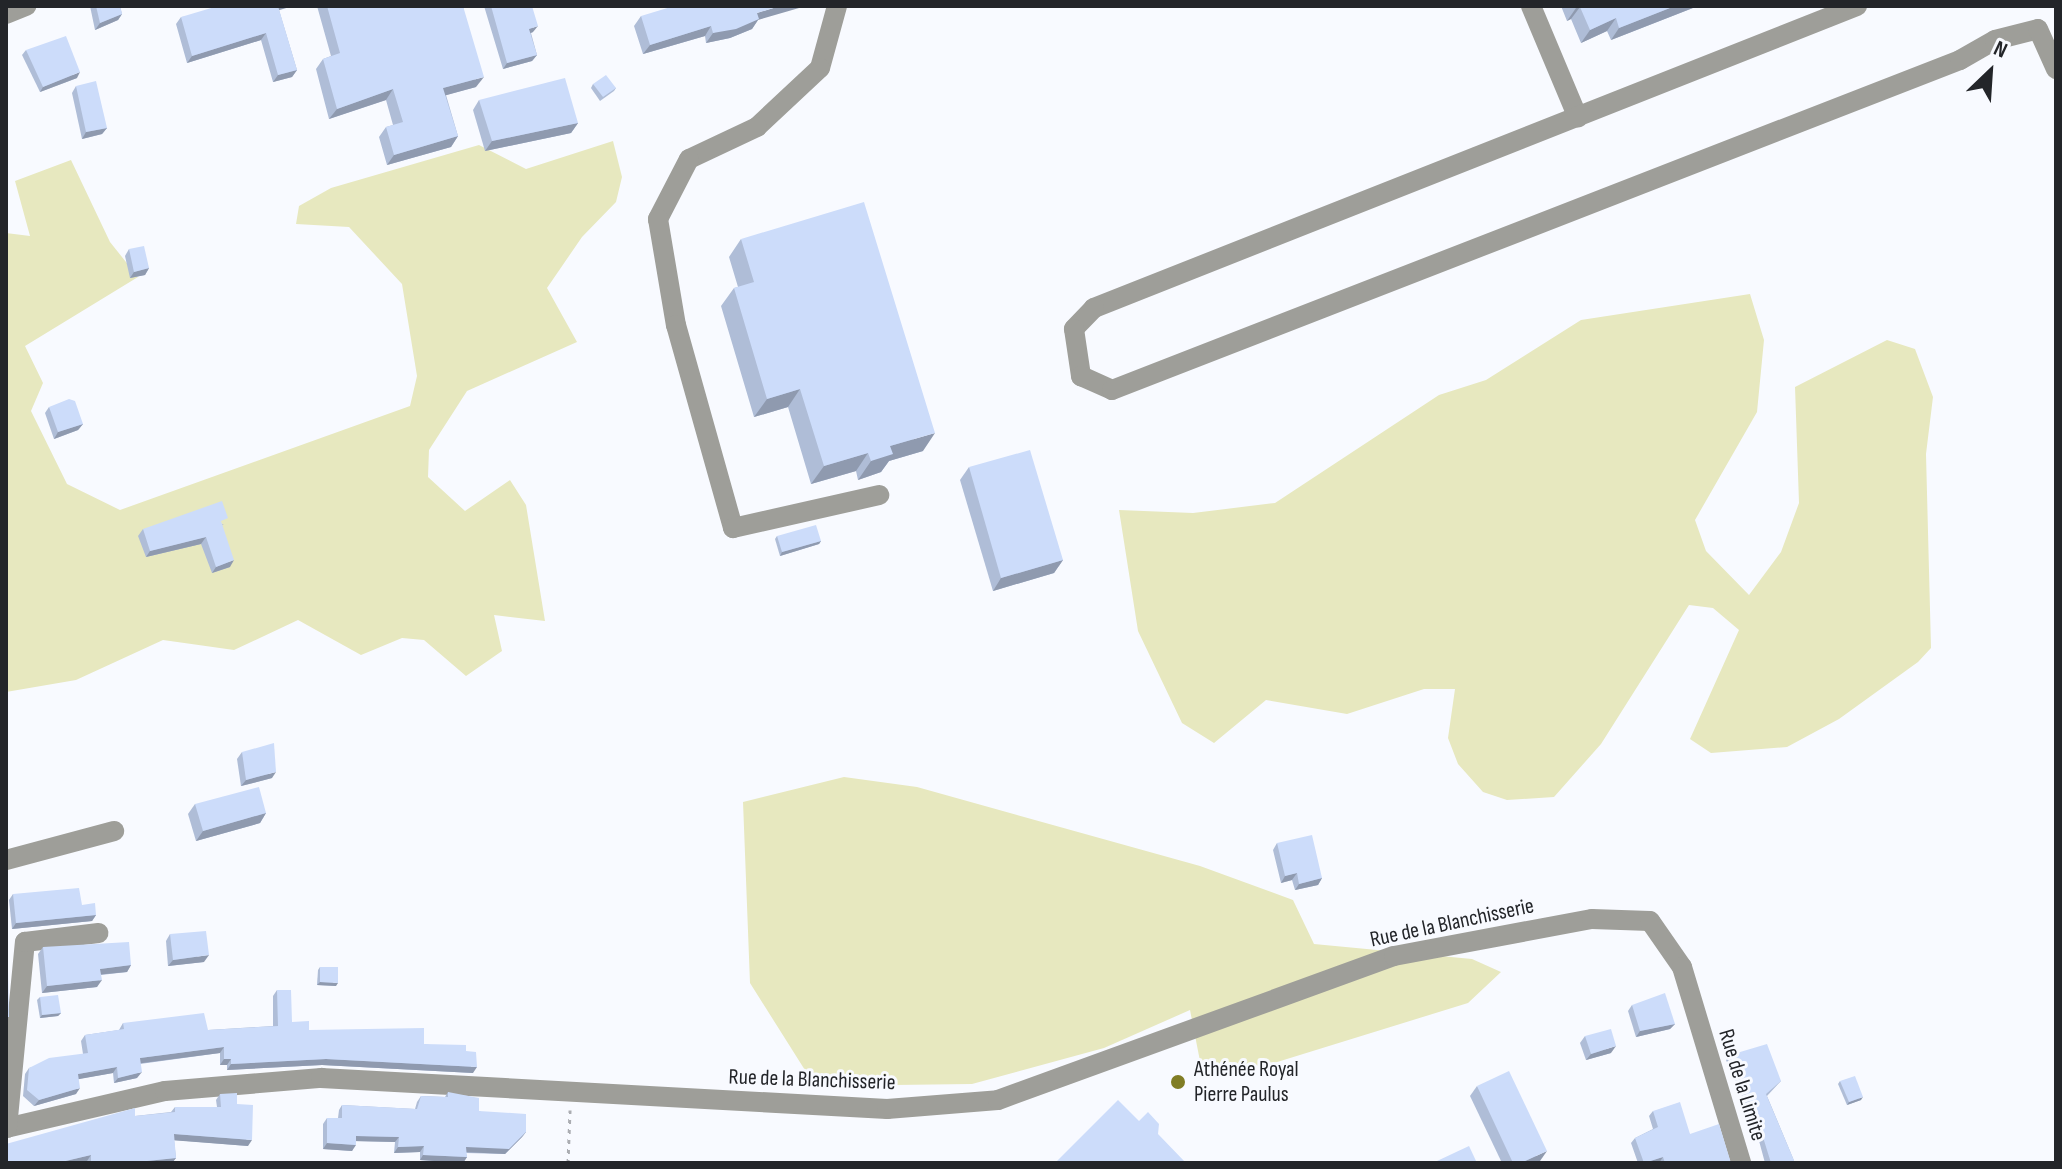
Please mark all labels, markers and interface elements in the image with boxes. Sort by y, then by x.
north arrow [1950,32,2030,112]
text: N [1989,35,2011,65]
street label: Rue de la Blanchisserie [1368,893,1536,953]
street label: Rue de la Limite [1713,1026,1771,1144]
place label: Athénée Royal Pierre Paulus [1194,1056,1299,1108]
street label: Rue de la Blanchisserie [728,1064,896,1096]
marker: Athénée Royal Pierre Paulus [1169,1073,1187,1091]

